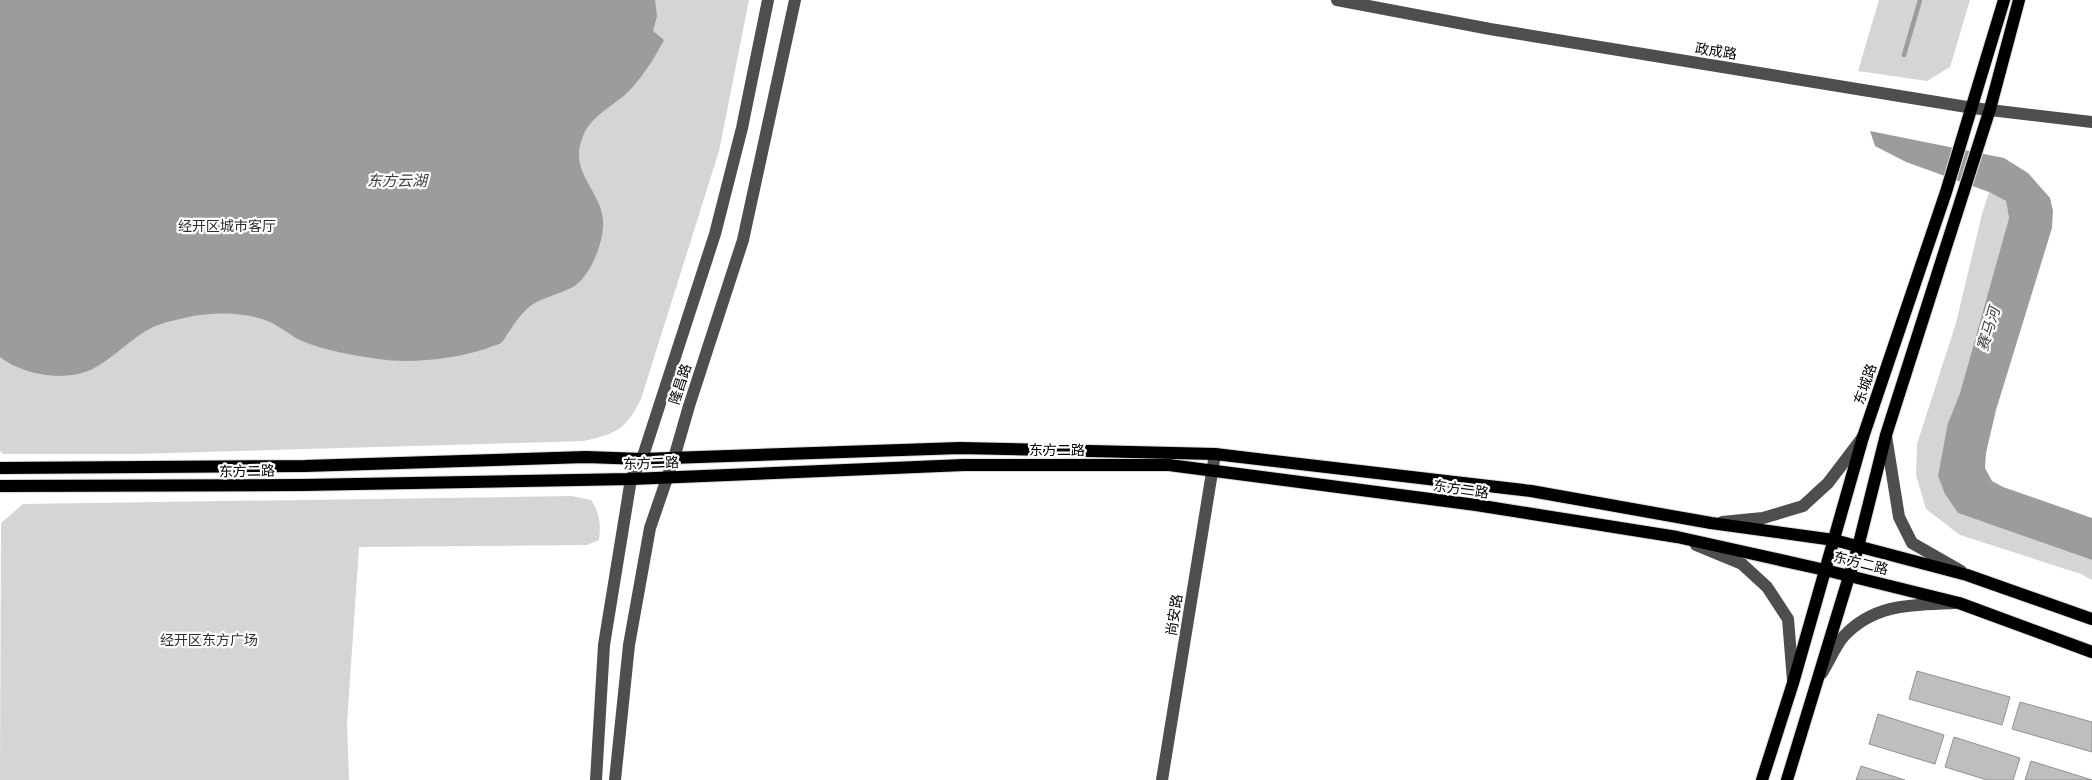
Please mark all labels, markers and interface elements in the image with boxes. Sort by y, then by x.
street label: 政成路 [1694,40,1738,62]
water label: 东方云湖 [367,172,429,189]
park label: 经开区城市客厅 [178,218,276,234]
water label: 赛马河 [1973,302,2004,353]
street label: 隆昌路 [666,362,694,406]
street label: 东城路 [1851,362,1879,406]
street label: 东方二路 [1029,442,1085,458]
street label: 东方二路 [623,454,679,472]
street label: 东方二路 [219,463,275,479]
street label: 东方二路 [1432,477,1490,501]
street label: 东方二路 [1832,548,1890,578]
street label: 尚安路 [1163,593,1185,637]
park label: 经开区东方广场 [160,632,258,648]

